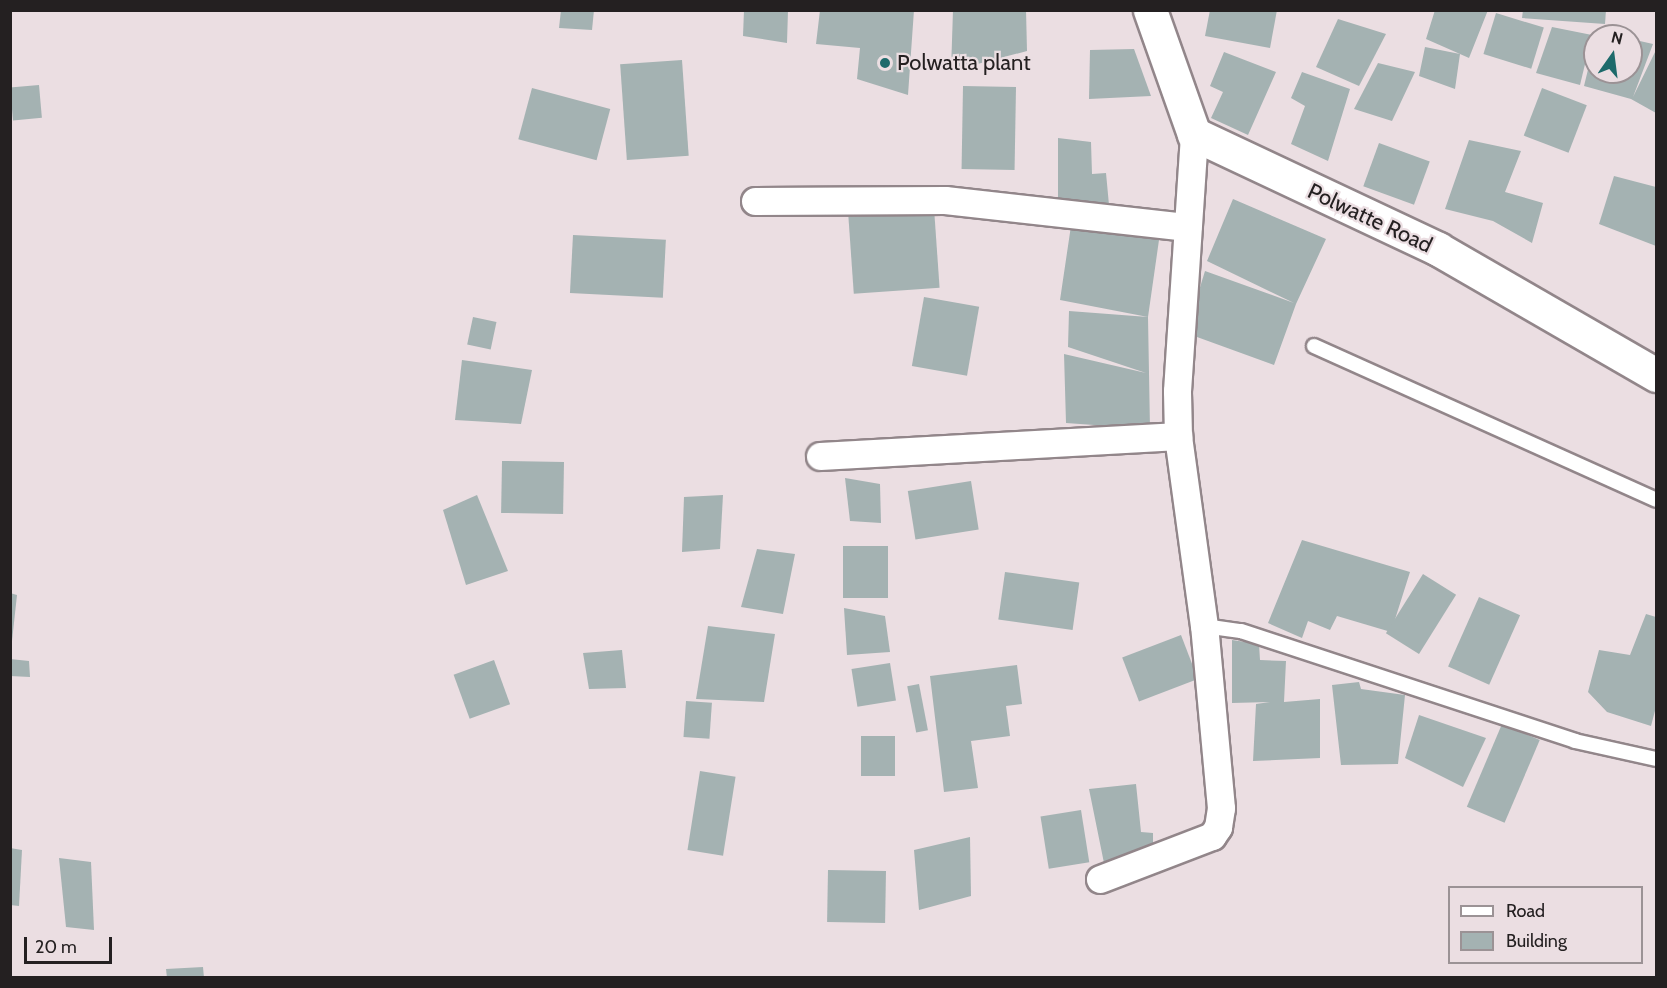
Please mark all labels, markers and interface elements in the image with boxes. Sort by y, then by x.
north arrow [1583,24,1643,84]
text: N [1609,27,1625,49]
place label: Polwatta plant [897,50,1031,76]
marker: Polwatta plant [878,56,892,70]
street label: Polwatte Road [1304,178,1436,258]
legend [1448,886,1643,964]
text: Road [1506,900,1545,922]
scale bar [27,925,116,963]
text: Building [1506,930,1567,952]
text: 20 m [35,936,77,958]

